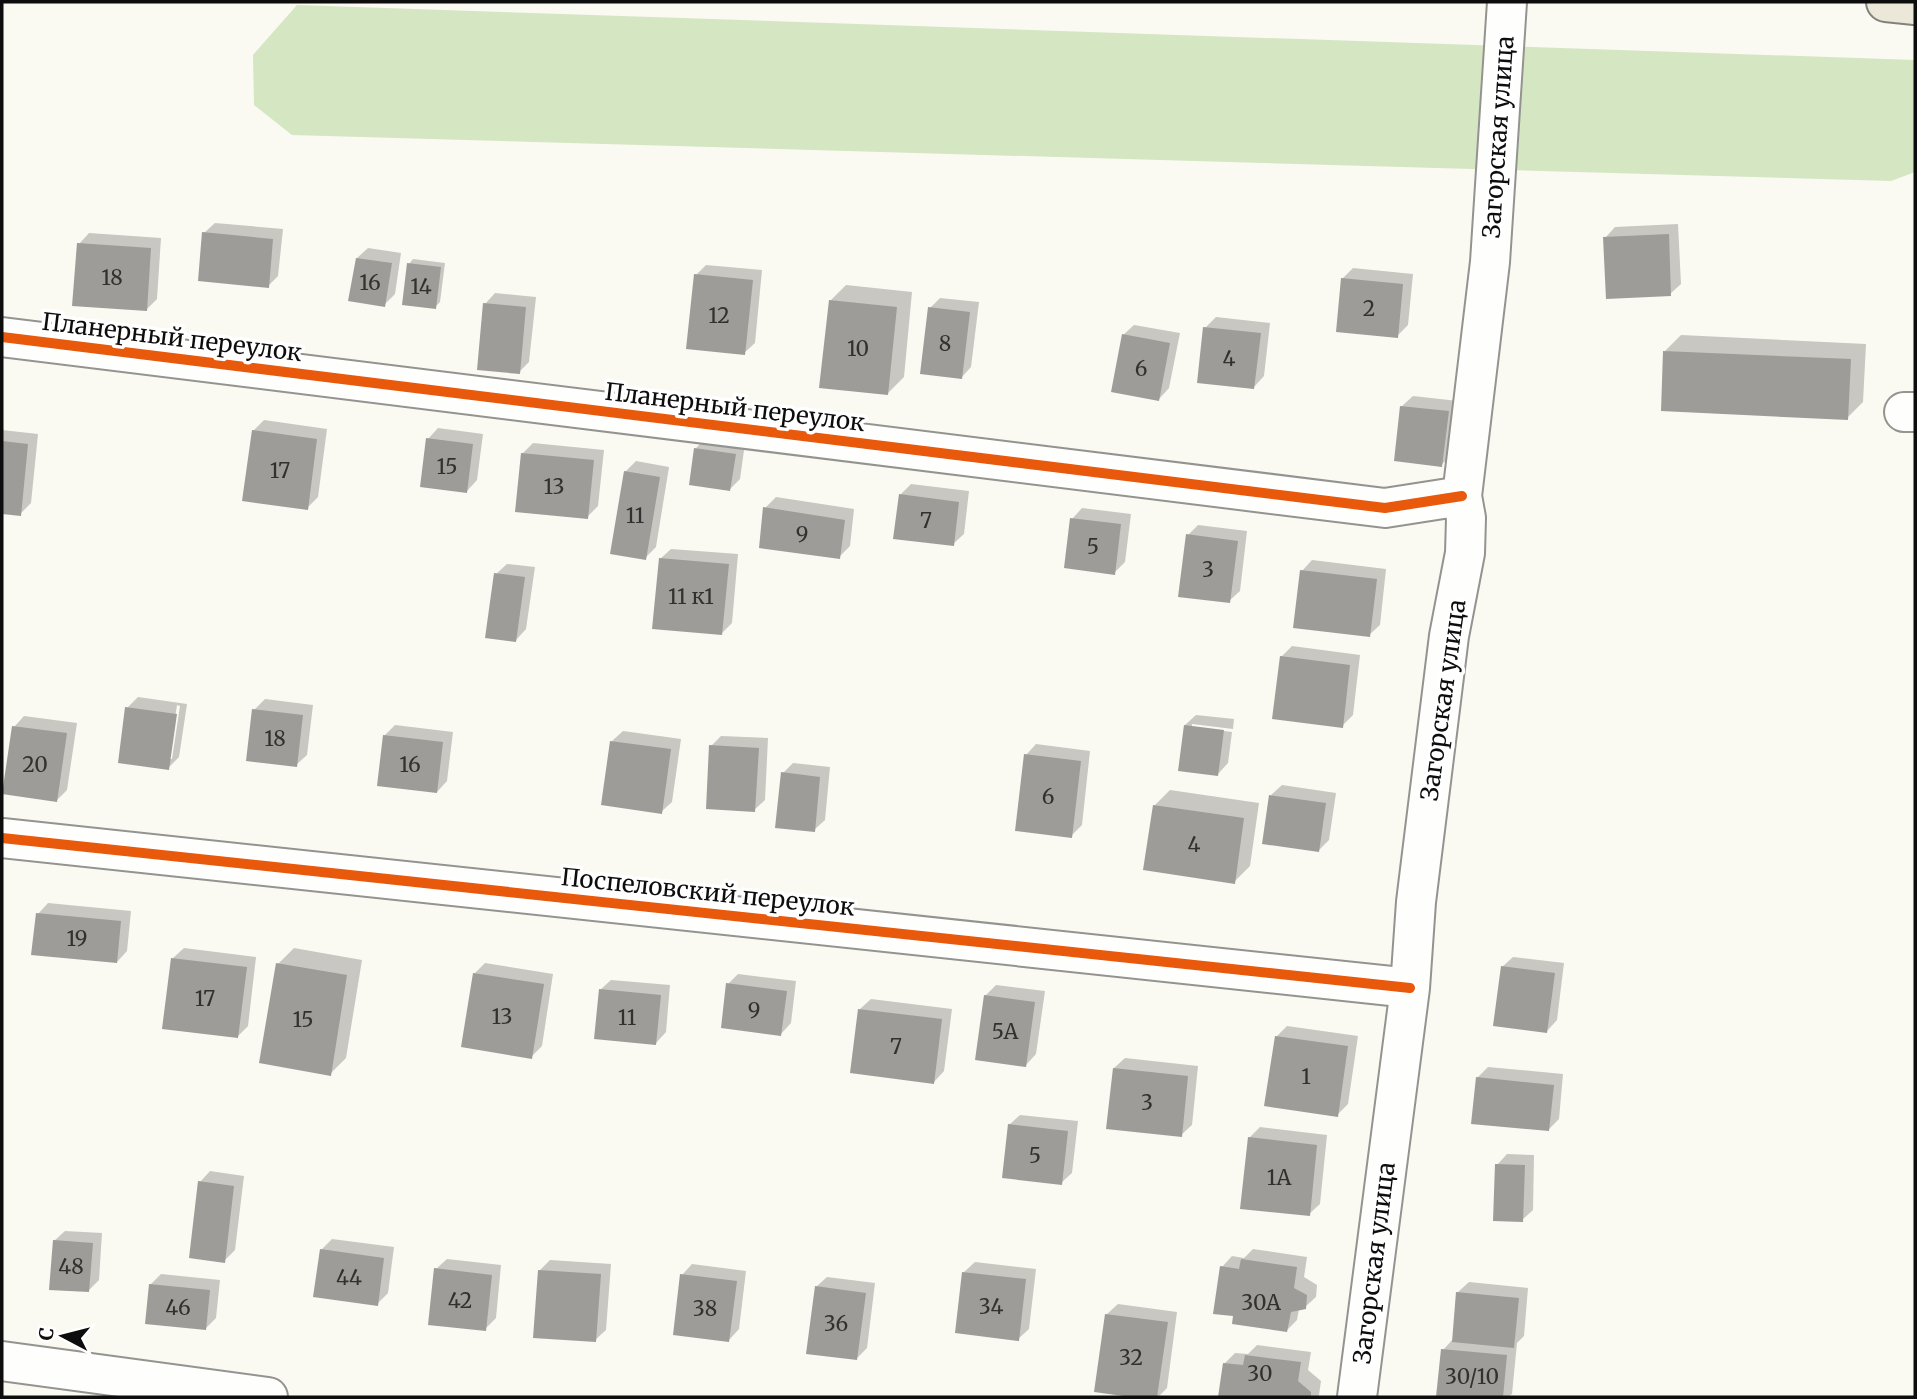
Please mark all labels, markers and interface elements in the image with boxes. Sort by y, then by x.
street label: Загорская улица [1475,35,1521,239]
house number: 18 [101,264,123,291]
house number: 16 [359,269,381,296]
house number: 14 [410,273,432,300]
house number: 2 [1363,295,1375,322]
house number: 12 [708,302,730,329]
street label: Планерный переулок [40,306,304,368]
house number: 8 [939,330,951,357]
house number: 10 [847,335,869,362]
house number: 4 [1223,345,1236,372]
house number: 6 [1135,355,1147,382]
street label: Планерный переулок [603,376,867,438]
house number: 15 [436,453,458,480]
house number: 17 [270,457,290,484]
house number: 13 [544,473,564,500]
house number: 11 [626,502,644,529]
house number: 7 [920,507,932,534]
house number: 9 [796,521,808,548]
house number: 5 [1087,533,1099,560]
house number: 3 [1202,556,1214,583]
house number: 11 к1 [668,583,714,610]
street label: Загорская улица [1414,597,1472,803]
house number: 18 [264,725,286,752]
house number: 20 [22,751,48,778]
house number: 16 [399,751,421,778]
house number: 6 [1042,783,1054,810]
house number: 4 [1188,831,1201,858]
street label: Поспеловский переулок [560,861,856,923]
house number: 19 [66,925,88,952]
house number: 17 [195,985,215,1012]
house number: 9 [748,997,760,1024]
house number: 13 [492,1003,512,1030]
house number: 11 [618,1004,636,1031]
house number: 15 [292,1006,314,1033]
house number: 5А [992,1018,1018,1045]
house number: 7 [890,1033,902,1060]
house number: 1 [1301,1063,1311,1090]
house number: 3 [1141,1089,1153,1116]
house number: 5 [1029,1142,1041,1169]
street label: Загорская улица [1346,1160,1402,1366]
house number: 1А [1267,1164,1292,1191]
house number: 48 [58,1253,84,1280]
house number: 44 [336,1264,362,1291]
house number: 42 [448,1287,472,1314]
house number: 30А [1241,1289,1281,1316]
house number: 34 [979,1293,1003,1320]
house number: 46 [165,1294,191,1321]
house number: 38 [693,1295,717,1322]
north arrow [28,1301,98,1371]
house number: 36 [824,1310,848,1337]
text: С [33,1326,59,1342]
house number: 32 [1119,1344,1143,1371]
house number: 30 [1247,1360,1273,1387]
house number: 30/10 [1445,1363,1499,1390]

